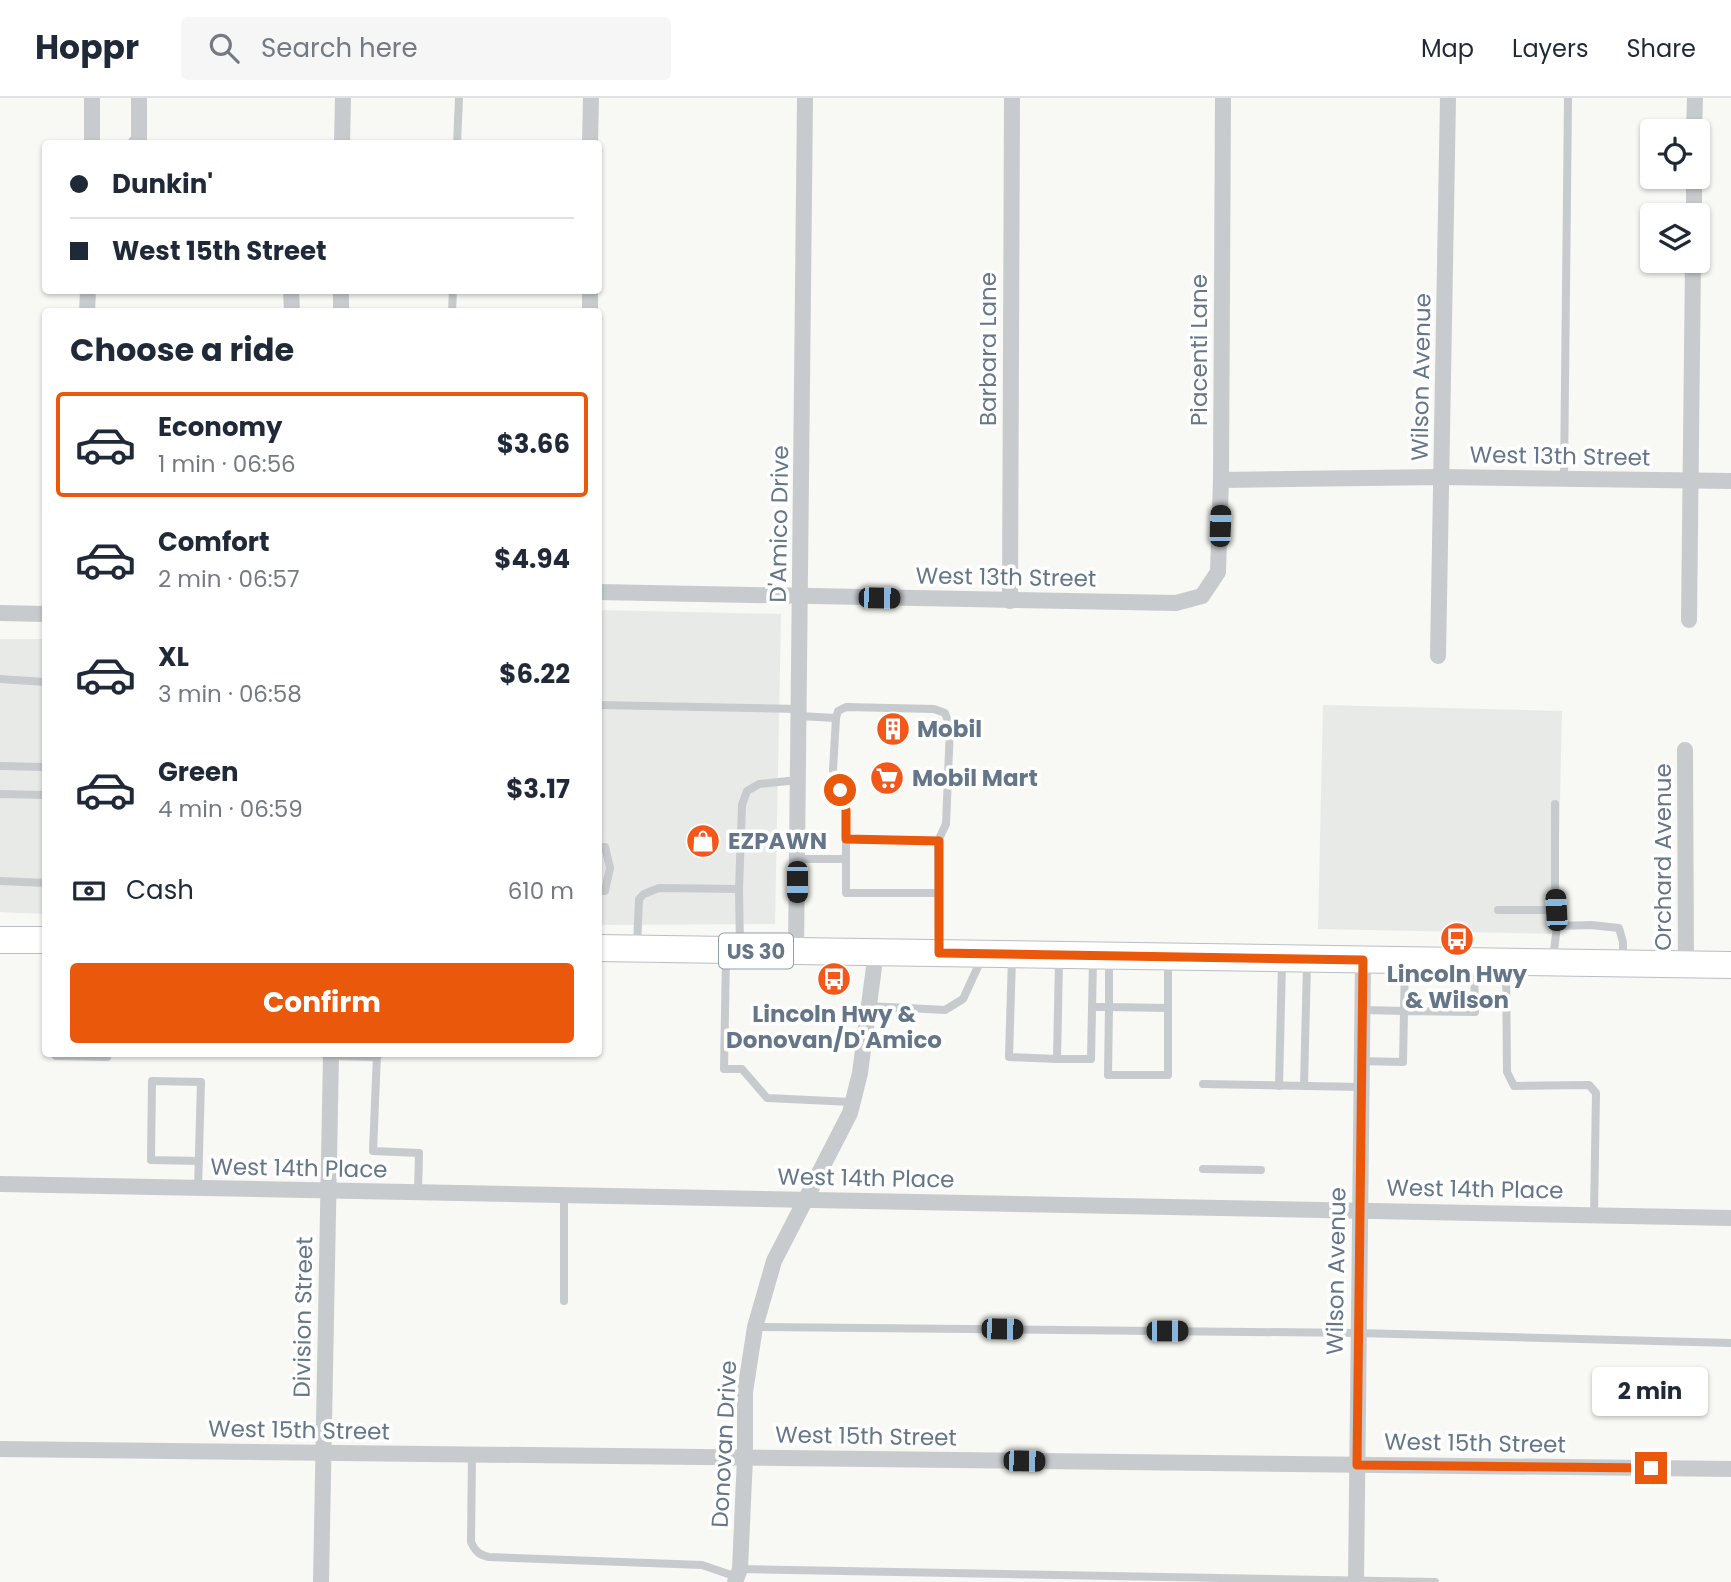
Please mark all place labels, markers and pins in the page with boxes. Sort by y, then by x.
building icon: Mobil [874,710,912,748]
place label: Mobil [917,713,982,745]
supermarket icon: Mobil Mart [868,759,906,797]
place label: Mobil Mart [912,762,1038,794]
shop icon: EZPAWN [684,822,722,860]
place label: EZPAWN [728,825,827,857]
bus stop icon: Lincoln Hwy & Wilson [1438,920,1476,958]
place label: Lincoln Hwy & Wilson [1387,958,1528,1016]
bus stop icon: Lincoln Hwy & Donovan/D'Amico [815,960,853,998]
place label: Lincoln Hwy & Donovan/D'Amico [726,998,942,1056]

